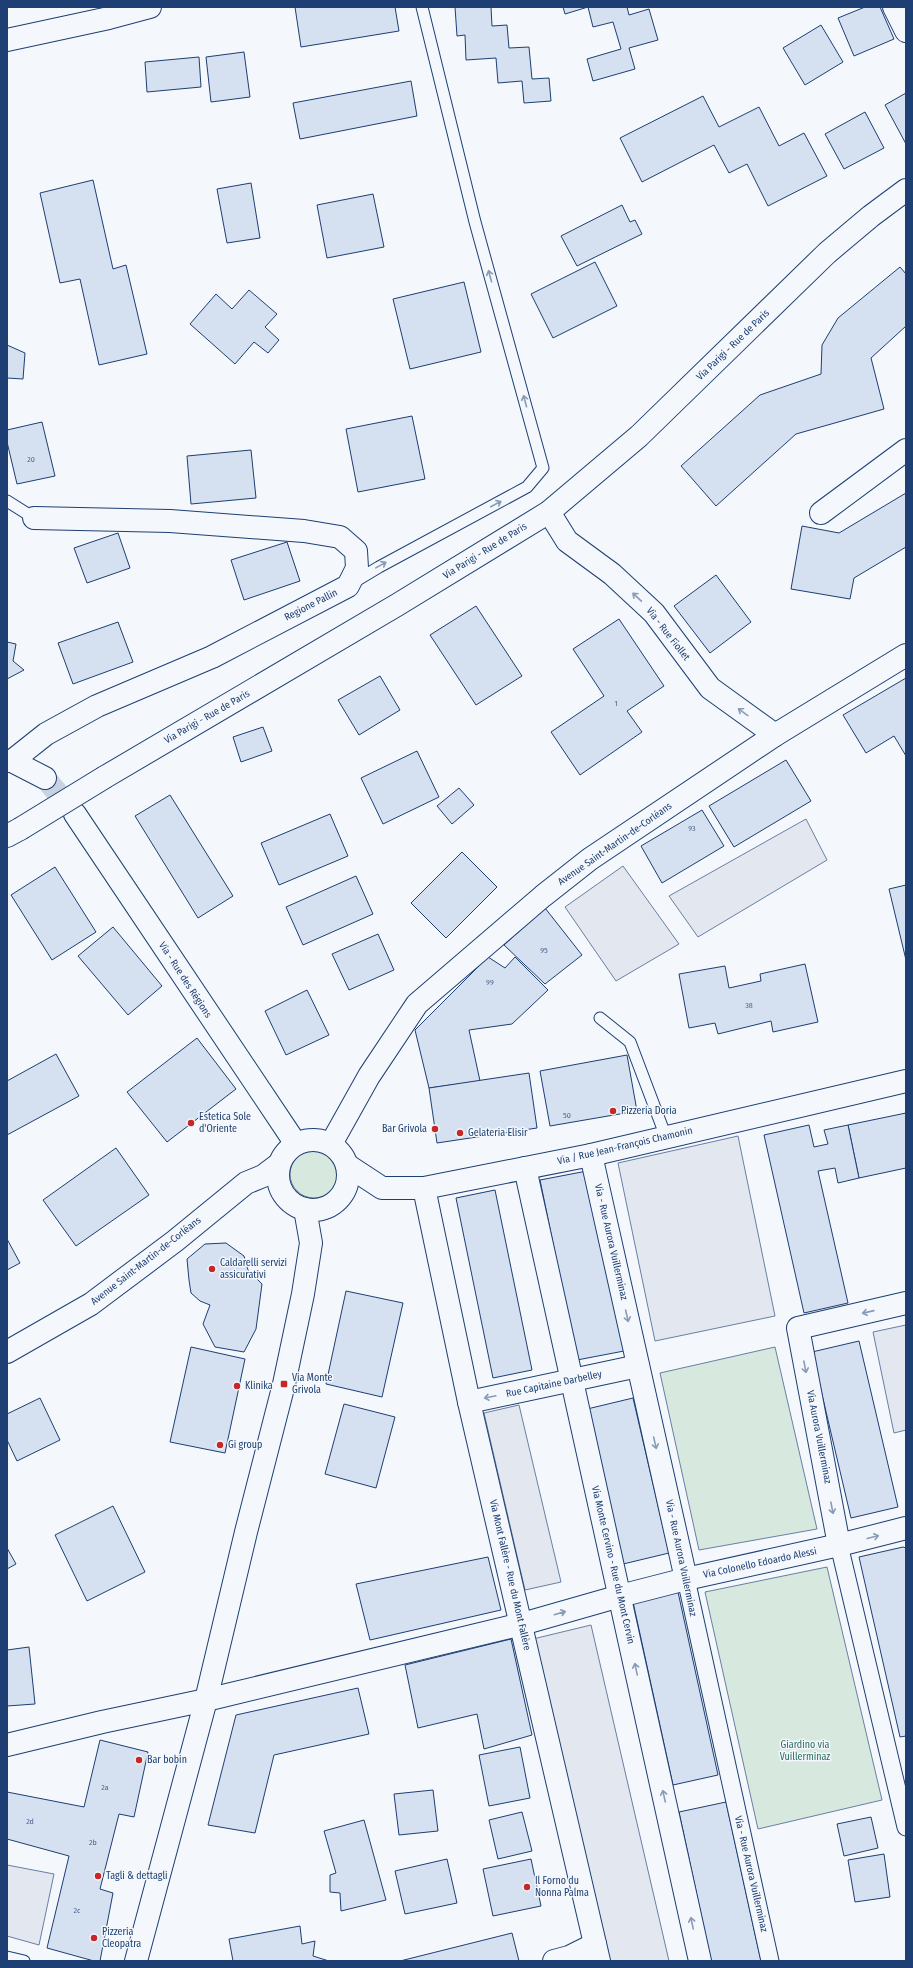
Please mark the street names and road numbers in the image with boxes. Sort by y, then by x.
street label: Via Parigi - Rue de Paris [694,307,772,383]
street label: Via Parigi - Rue de Paris [441,520,529,582]
street label: Regione Pallin [282,587,340,623]
street label: Via - Rue Fiollet [644,605,693,664]
street label: Via Parigi - Rue de Paris [162,688,252,746]
street label: Avenue Saint-Martin-de-Corléans [556,800,674,888]
street label: Via - Rue des Régions [156,940,214,1020]
street label: Via / Rue Jean-François Chamonin [556,1125,694,1167]
street label: Via - Rue Aurora Vuillerminaz [592,1183,630,1301]
street label: Avenue Saint-Martin-de-Corléans [89,1214,203,1308]
street label: Rue Capitaine Darbelley [505,1368,604,1400]
street label: Via Aurora Vuillerminaz [804,1389,834,1485]
street label: Via Monte Cervino - Rue du Mont Cervin [589,1485,637,1645]
street label: Via Mont Fallère - Rue du Mont Fallère [487,1498,533,1652]
street label: Via - Rue Aurora Vuillerminaz [663,1499,699,1617]
street label: Via Colonello Edoardo Alessi [702,1545,818,1581]
street label: Via - Rue Aurora Vuillerminaz [732,1815,770,1933]

